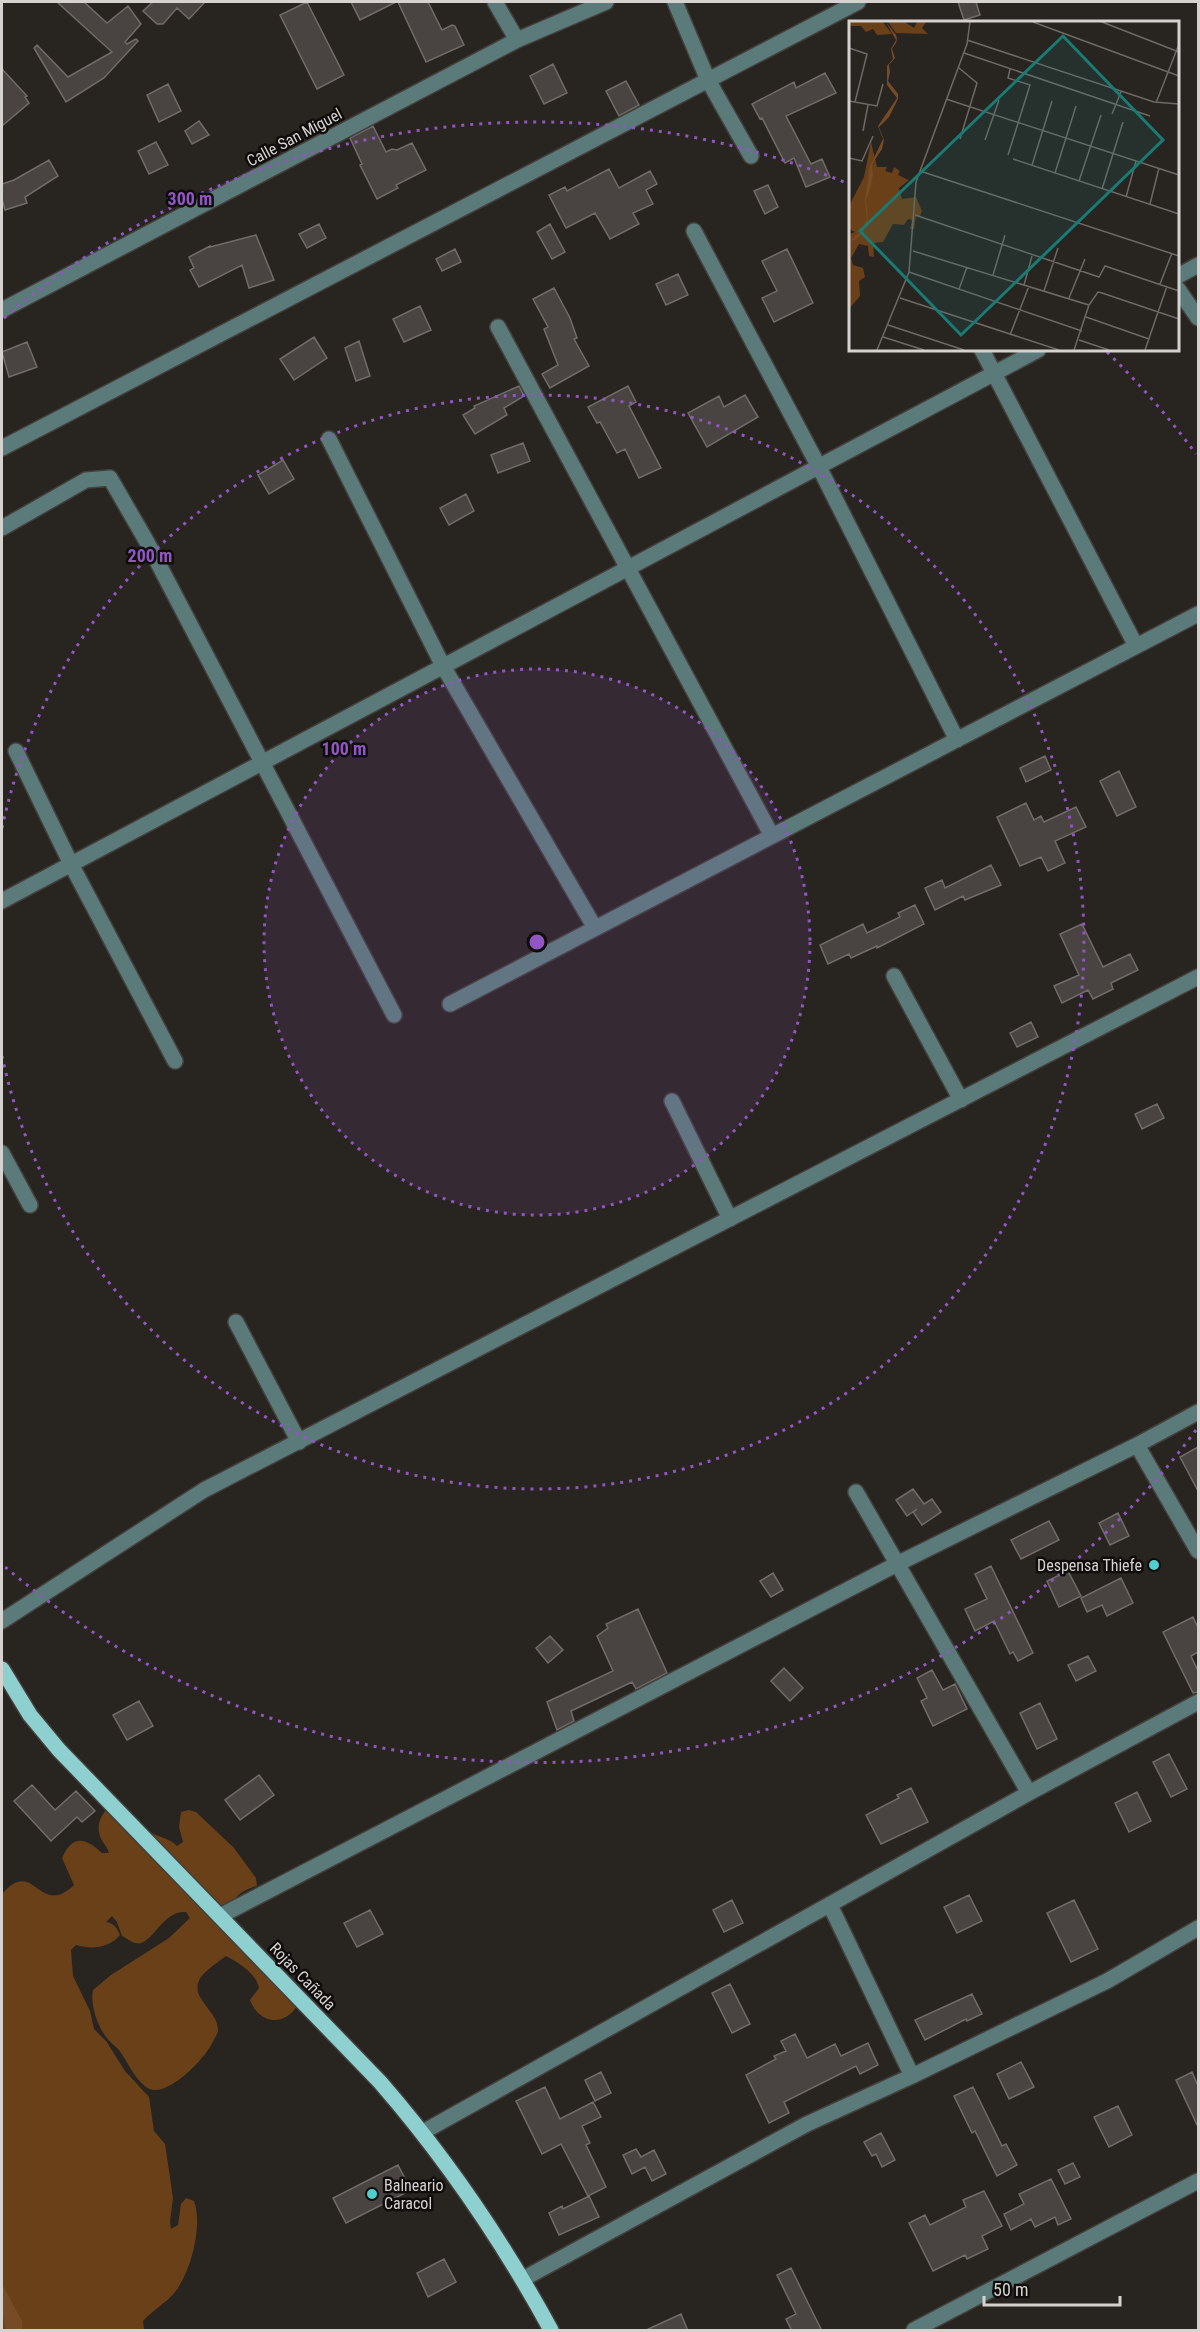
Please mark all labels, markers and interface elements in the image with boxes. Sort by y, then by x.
inset map [849,21,1179,351]
street label: Calle San Miguel [243,104,345,171]
text: 300 m [168,188,212,209]
text: 200 m [128,545,172,566]
text: 100 m [322,738,366,759]
centre of rings [527,932,547,952]
place label: Despensa Thiefe [1037,1556,1142,1575]
marker: Despensa Thiefe [1147,1558,1161,1572]
street label: Rojas Cañada [266,1939,340,2014]
place label: Balneario Caracol [384,2176,444,2213]
marker: Balneario Caracol [365,2187,379,2201]
scale bar [984,2269,1120,2307]
text: 50 m [993,2279,1028,2300]

